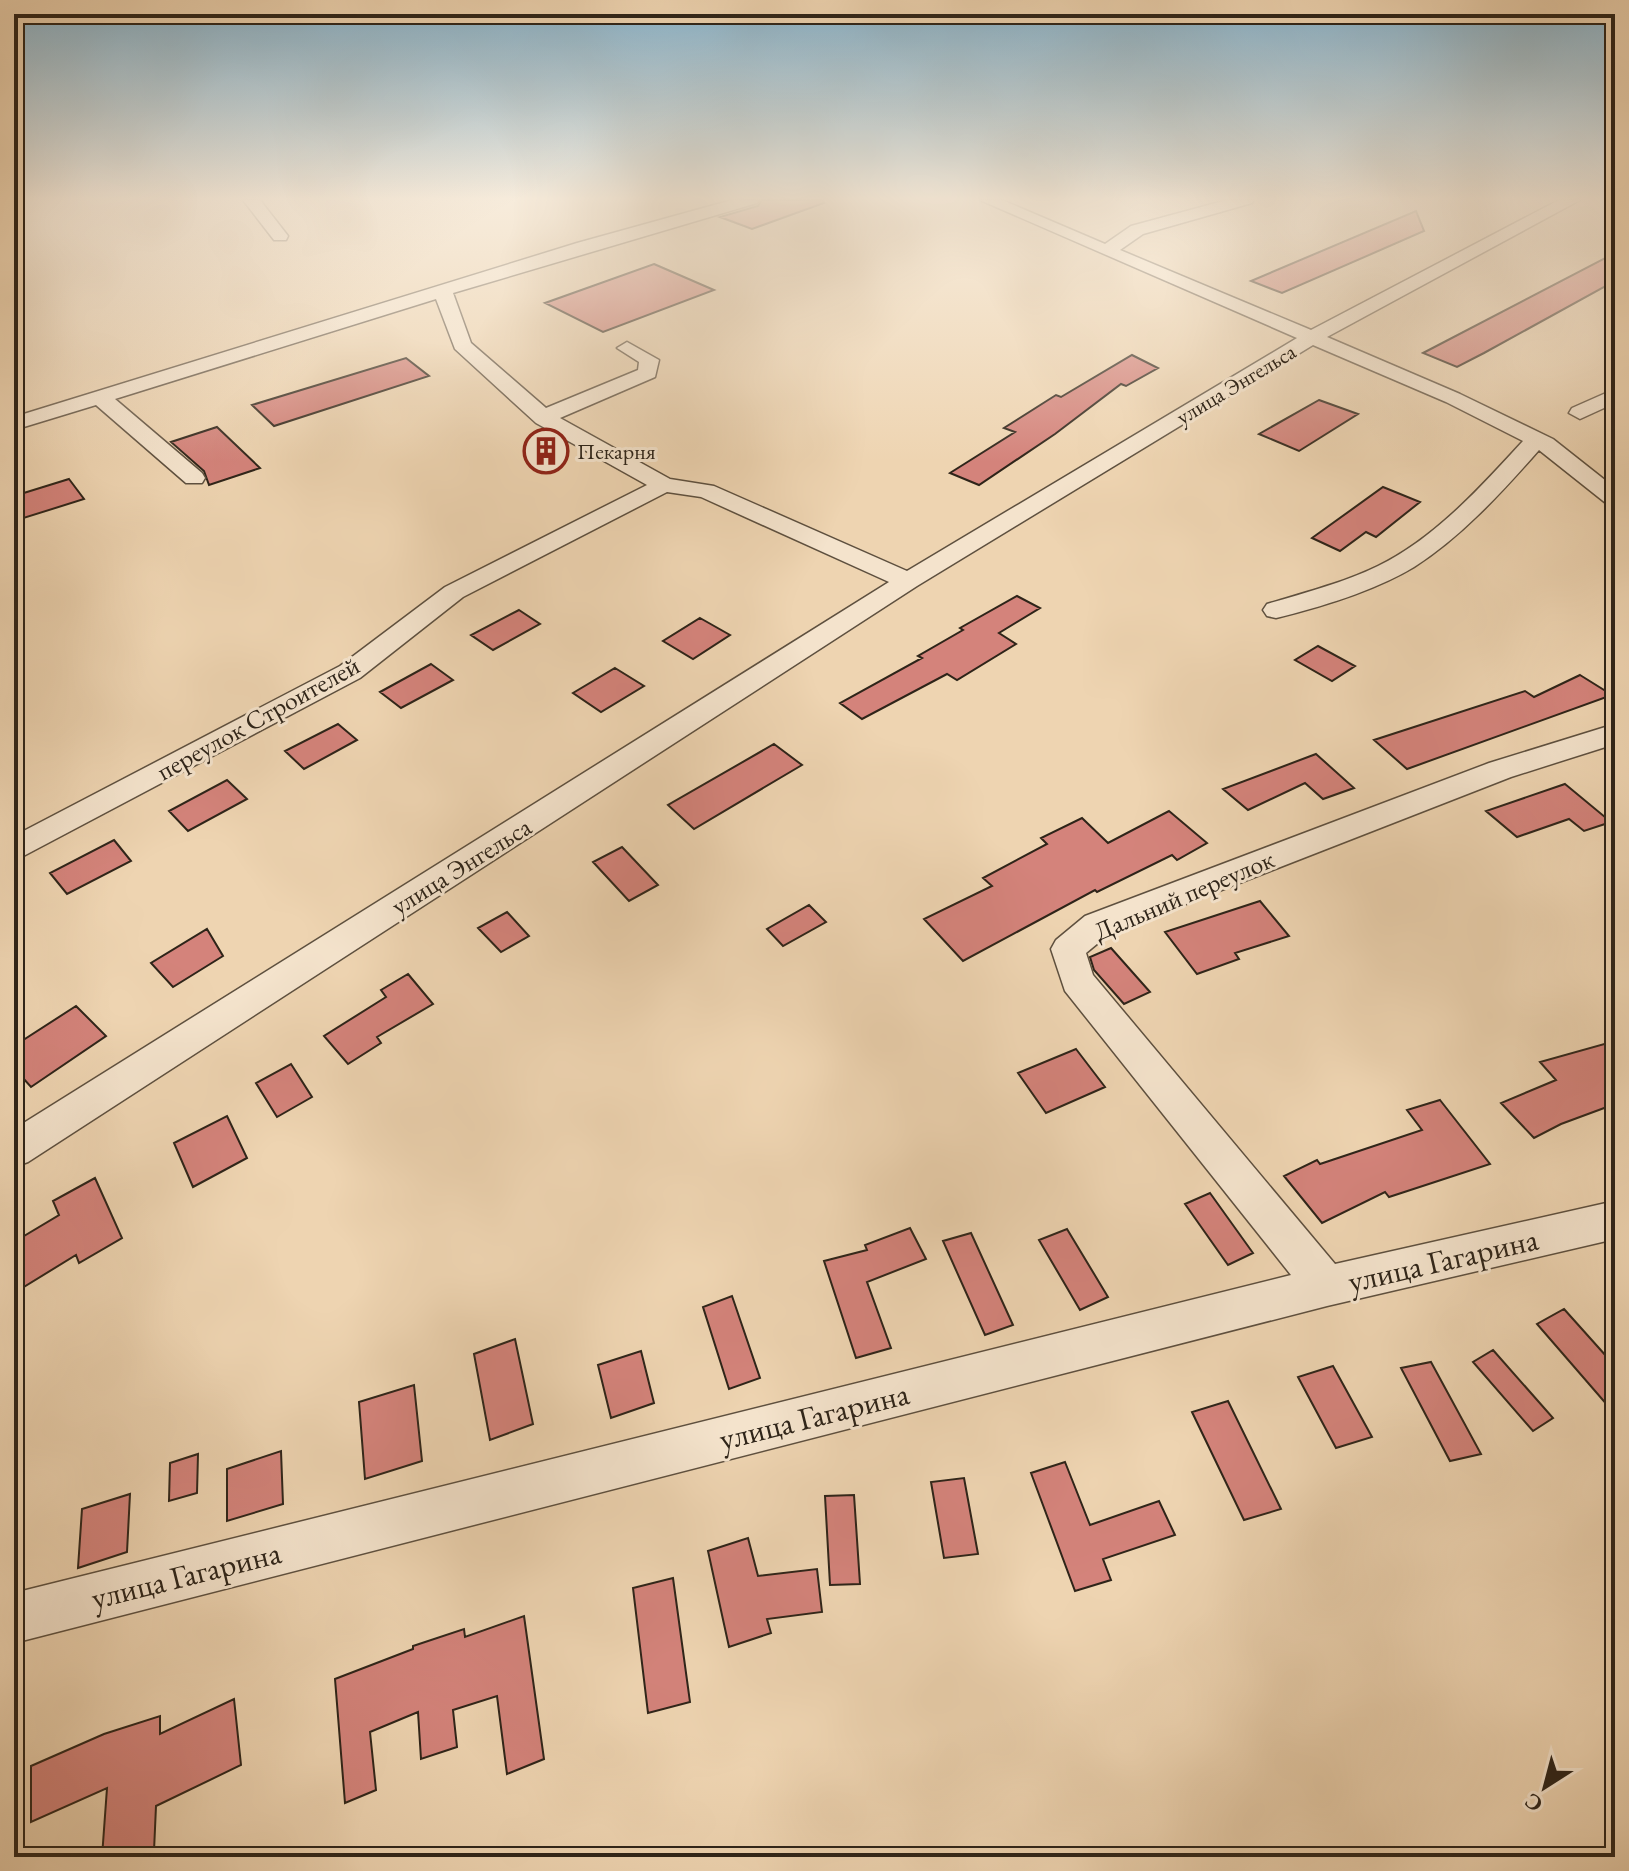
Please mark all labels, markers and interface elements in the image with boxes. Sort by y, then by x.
street label: улица Энгельса [1171,337,1301,431]
building icon: Пекарня [522,427,570,475]
place label: Пекарня [577,437,656,466]
street label: переулок Строителей [150,648,366,788]
street label: улица Энгельса [384,809,538,923]
street label: Дальний переулок [1089,841,1280,948]
street label: улица Гагарина [1344,1218,1542,1302]
street label: улица Гагарина [715,1372,913,1460]
street label: улица Гагарина [87,1531,285,1619]
north arrow [1505,1747,1585,1827]
text: С [1519,1786,1548,1819]

